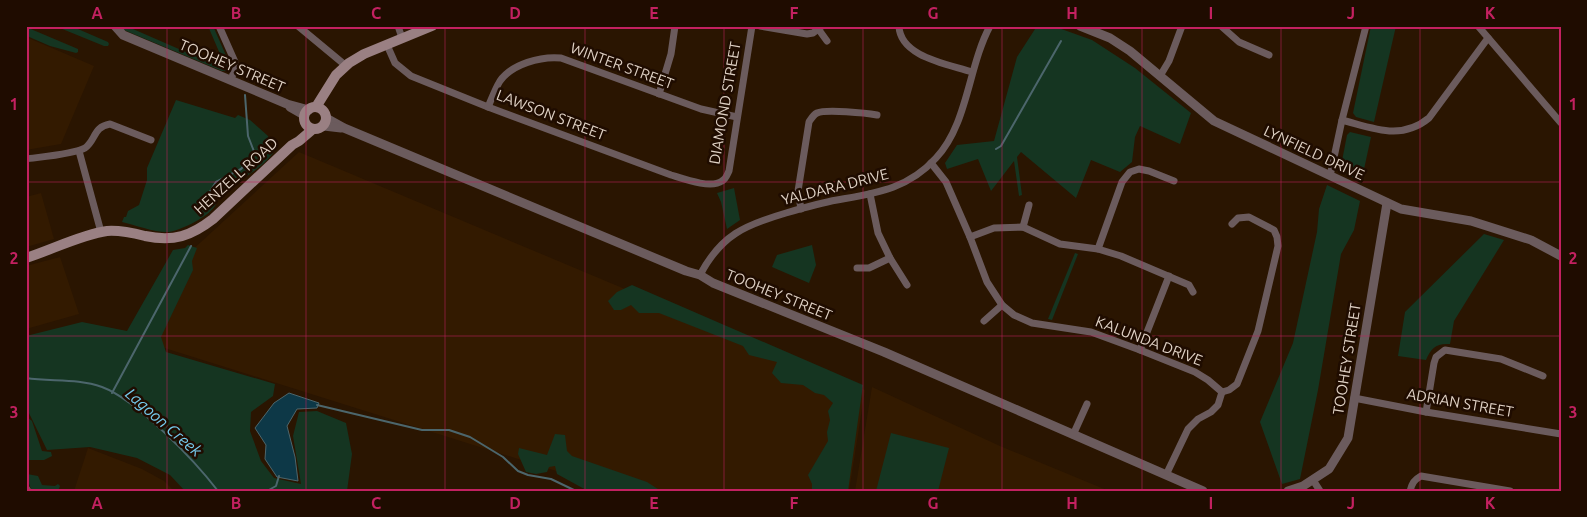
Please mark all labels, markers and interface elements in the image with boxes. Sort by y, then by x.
text: A [91,4,103,22]
text: B [231,4,241,22]
text: C [371,4,381,22]
text: D [509,4,521,22]
text: E [649,4,659,22]
text: F [790,4,799,22]
text: G [927,4,939,22]
text: H [1066,4,1078,22]
text: I [1209,4,1213,22]
text: J [1347,4,1355,22]
text: K [1485,4,1496,22]
street label: TOOHEY STREET [177,36,288,96]
street label: WINTER STREET [568,39,677,92]
street label: DIAMOND STREET [705,40,744,166]
street label: LAWSON STREET [494,86,609,143]
text: 1 [9,95,19,113]
text: 1 [1568,95,1578,113]
street label: LYNFIELD DRIVE [1261,122,1367,183]
street label: HENZELL ROAD [190,134,281,218]
street label: YALDARA DRIVE [780,165,890,208]
text: 2 [9,249,19,267]
text: 2 [1568,249,1578,267]
street label: TOOHEY STREET [724,265,835,324]
street label: TOOHEY STREET [1329,301,1364,416]
street label: KALUNDA DRIVE [1093,312,1205,369]
water label: Lagoon Creek [122,384,206,460]
street label: ADRIAN STREET [1405,385,1515,420]
text: 3 [9,403,19,421]
text: 3 [1568,403,1578,421]
text: A [91,494,103,512]
text: B [231,494,241,512]
text: C [371,494,381,512]
text: D [509,494,521,512]
text: E [649,494,659,512]
text: F [790,494,799,512]
text: G [927,494,939,512]
text: H [1066,494,1078,512]
text: I [1209,494,1213,512]
text: J [1347,494,1355,512]
text: K [1485,494,1496,512]

